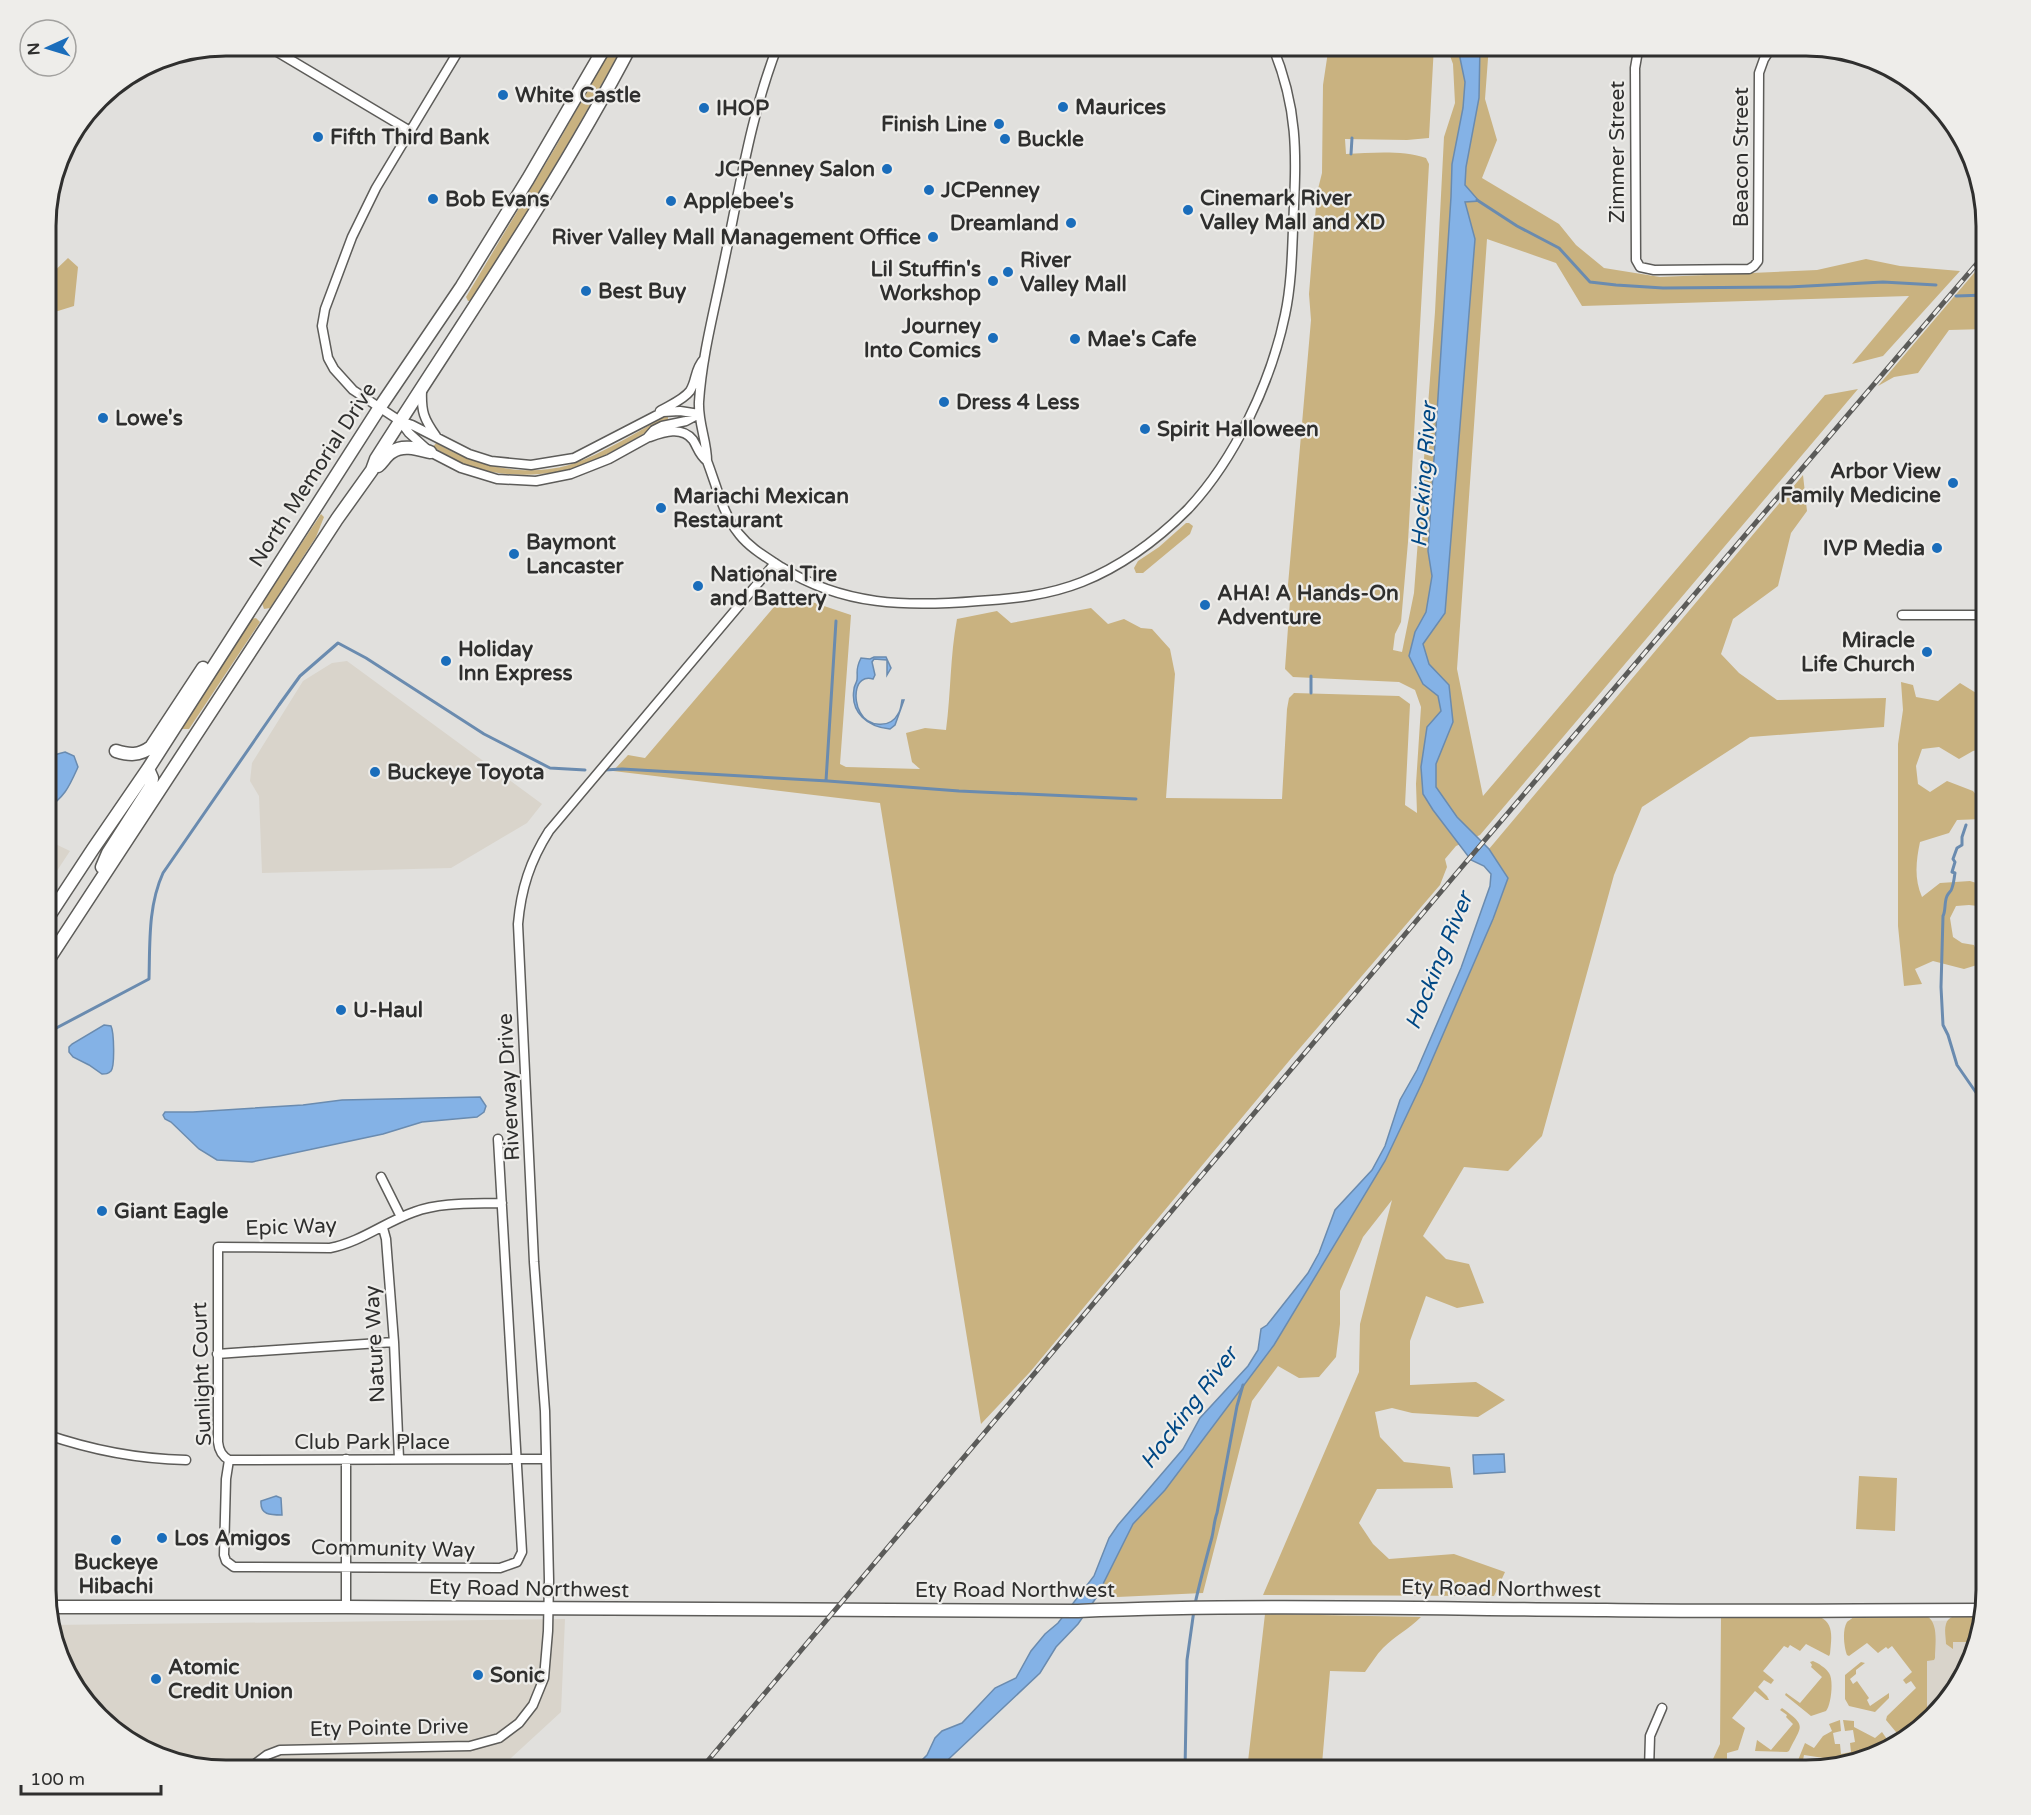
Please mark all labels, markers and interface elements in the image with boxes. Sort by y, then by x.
north arrow [18,18,78,78]
text: N [24,42,44,56]
street label: Zimmer Street [1605,81,1630,223]
place label: White Castle [515,83,641,108]
street label: Beacon Street [1729,87,1754,227]
marker: White Castle [496,88,510,102]
place label: Maurices [1075,95,1166,120]
place label: IHOP [716,96,769,121]
marker: Maurices [1056,100,1070,114]
marker: IHOP [697,101,711,115]
place label: Finish Line [881,112,987,137]
marker: Finish Line [992,117,1006,131]
place label: Fifth Third Bank [330,125,490,150]
place label: Buckle [1017,127,1084,152]
marker: Fifth Third Bank [311,130,325,144]
marker: Buckle [998,132,1012,146]
place label: JCPenney Salon [714,157,875,182]
marker: JCPenney Salon [880,162,894,176]
place label: JCPenney [940,178,1040,203]
marker: JCPenney [922,183,936,197]
place label: Cinemark River Valley Mall and XD [1200,186,1385,235]
place label: Bob Evans [445,187,550,212]
place label: Applebee's [683,189,794,214]
marker: Bob Evans [426,192,440,206]
marker: Applebee's [664,194,678,208]
marker: Cinemark River Valley Mall and XD [1181,203,1195,217]
place label: Dreamland [950,211,1059,236]
marker: Dreamland [1064,216,1078,230]
place label: River Valley Mall Management Office [552,225,921,250]
marker: River Valley Mall Management Office [926,230,940,244]
place label: River Valley Mall [1020,248,1127,297]
place label: Lil Stuffin's Workshop [871,257,981,306]
marker: River Valley Mall [1001,265,1015,279]
marker: Lil Stuffin's Workshop [986,274,1000,288]
place label: Best Buy [598,279,687,304]
marker: Best Buy [579,284,593,298]
place label: Journey Into Comics [864,314,982,363]
place label: Mae's Cafe [1087,327,1197,352]
marker: Journey Into Comics [986,331,1000,345]
marker: Mae's Cafe [1068,332,1082,346]
street label: North Memorial Drive [244,378,382,572]
place label: Dress 4 Less [956,390,1080,415]
marker: Dress 4 Less [937,395,951,409]
water label: Hocking River [1406,399,1442,548]
place label: Lowe's [115,406,183,431]
marker: Lowe's [96,411,110,425]
place label: Spirit Halloween [1157,417,1319,442]
marker: Spirit Halloween [1138,422,1152,436]
place label: Arbor View Family Medicine [1780,459,1941,508]
marker: Arbor View Family Medicine [1946,476,1960,490]
place label: Mariachi Mexican Restaurant [673,484,849,533]
marker: Mariachi Mexican Restaurant [654,501,668,515]
place label: Baymont Lancaster [526,530,624,579]
place label: IVP Media [1823,536,1925,561]
marker: IVP Media [1930,541,1944,555]
marker: Baymont Lancaster [507,547,521,561]
place label: National Tire and Battery [710,562,837,611]
marker: National Tire and Battery [691,579,705,593]
place label: AHA! A Hands-On Adventure [1217,581,1399,630]
marker: AHA! A Hands-On Adventure [1198,598,1212,612]
place label: Miracle Life Church [1801,628,1915,677]
place label: Holiday Inn Express [458,637,573,686]
marker: Miracle Life Church [1920,645,1934,659]
marker: Holiday Inn Express [439,654,453,668]
place label: Buckeye Toyota [387,760,545,785]
marker: Buckeye Toyota [368,765,382,779]
water label: Hocking River [1400,886,1479,1033]
place label: U-Haul [353,998,423,1023]
marker: U-Haul [334,1003,348,1017]
street label: Riverway Drive [493,1012,525,1161]
place label: Giant Eagle [114,1199,228,1224]
marker: Giant Eagle [95,1204,109,1218]
street label: Epic Way [245,1213,337,1241]
street label: Nature Way [359,1285,391,1403]
street label: Sunlight Court [187,1302,217,1446]
water label: Hocking River [1135,1340,1245,1474]
street label: Club Park Place [294,1430,450,1455]
place label: Los Amigos [174,1526,291,1551]
marker: Los Amigos [155,1531,169,1545]
marker: Buckeye Hibachi [109,1533,123,1547]
street label: Community Way [311,1535,475,1563]
place label: Buckeye Hibachi [74,1550,158,1599]
street label: Ety Road Northwest [429,1575,629,1603]
street label: Ety Road Northwest [1401,1575,1601,1603]
street label: Ety Road Northwest [915,1578,1115,1603]
place label: Atomic Credit Union [168,1655,293,1704]
place label: Sonic [490,1663,545,1688]
marker: Sonic [471,1668,485,1682]
marker: Atomic Credit Union [149,1672,163,1686]
street label: Ety Pointe Drive [309,1714,469,1742]
scale bar [21,1758,160,1796]
text: 100 m [30,1768,85,1790]

